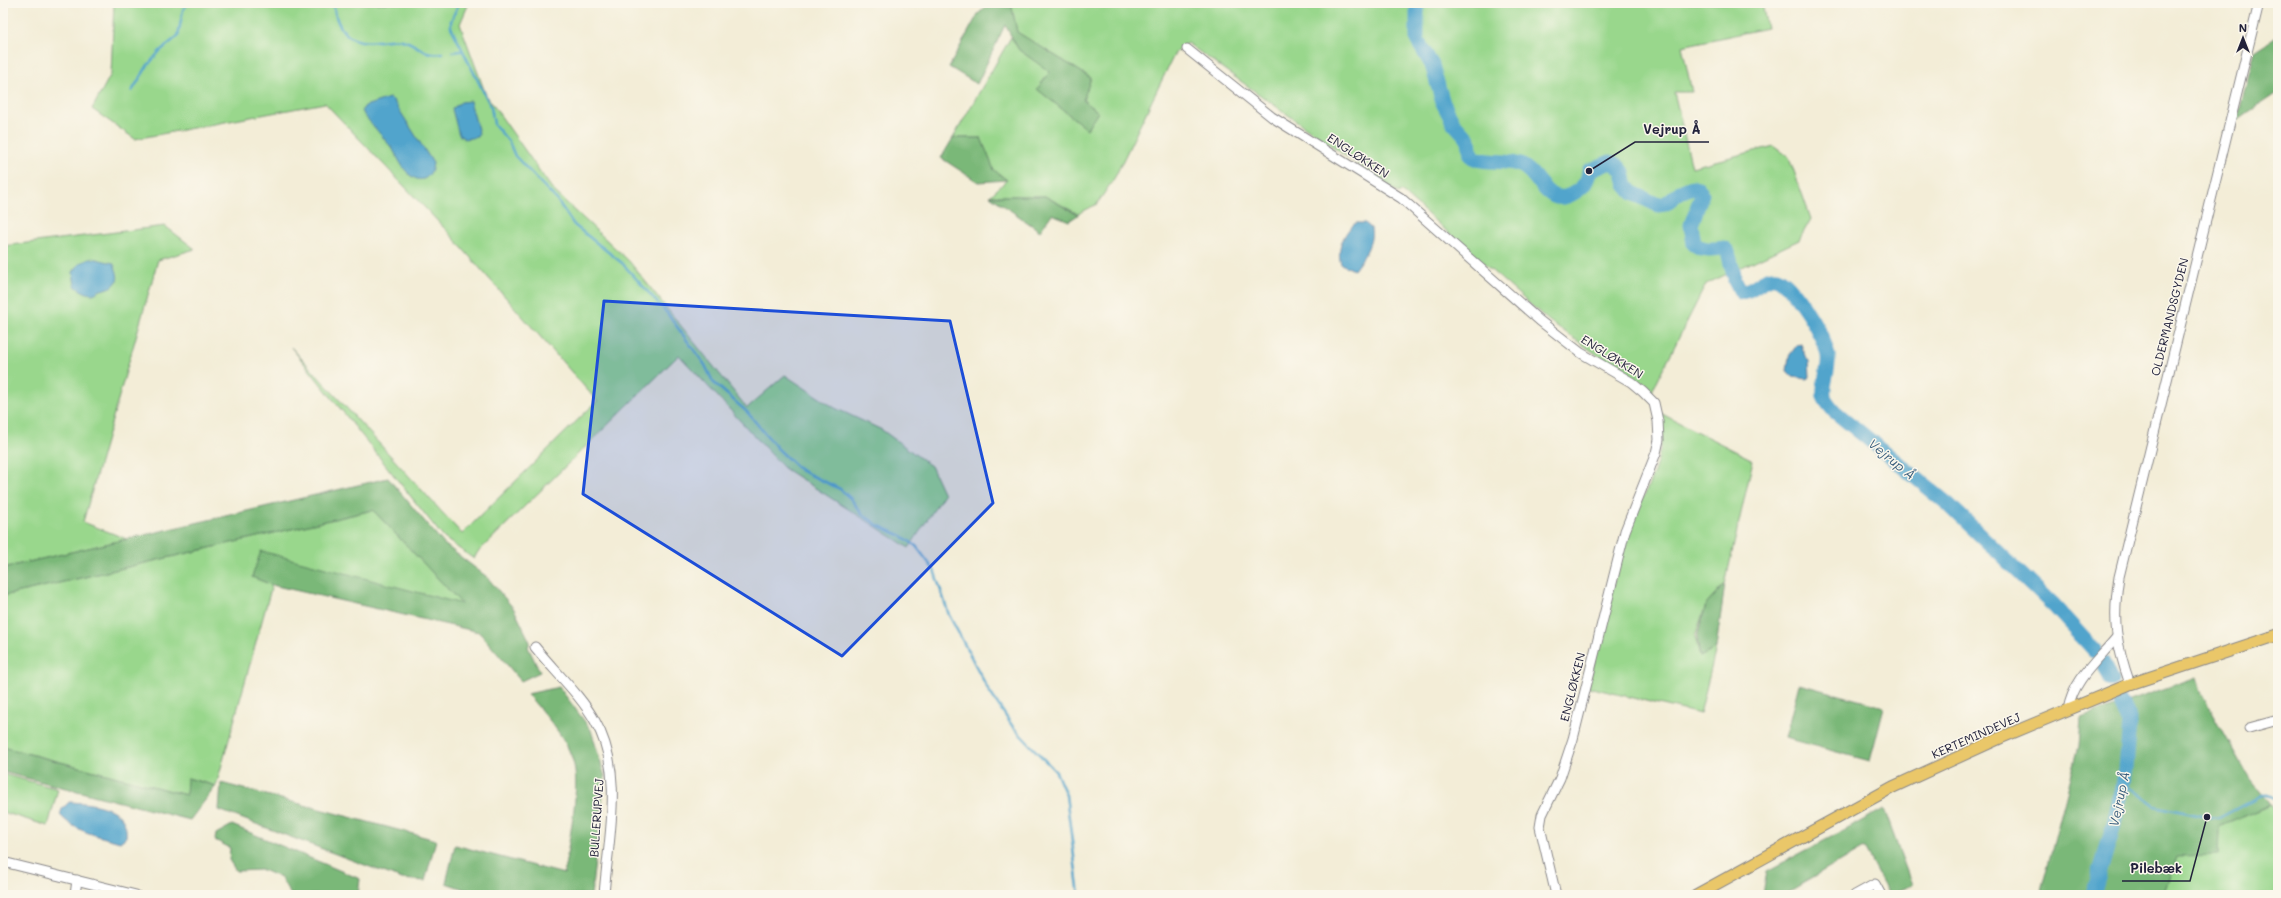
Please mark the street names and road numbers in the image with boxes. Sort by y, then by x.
street label: ENGLØKKEN [1325,129,1393,181]
street label: OLDERMANDSGYDEN [2147,256,2191,377]
street label: ENGLØKKEN [1578,331,1647,382]
street label: ENGLØKKEN [1556,650,1588,723]
street label: KERTEMINDEVEJ [1929,708,2023,762]
street label: BULLERUPVEJ [585,778,607,858]

